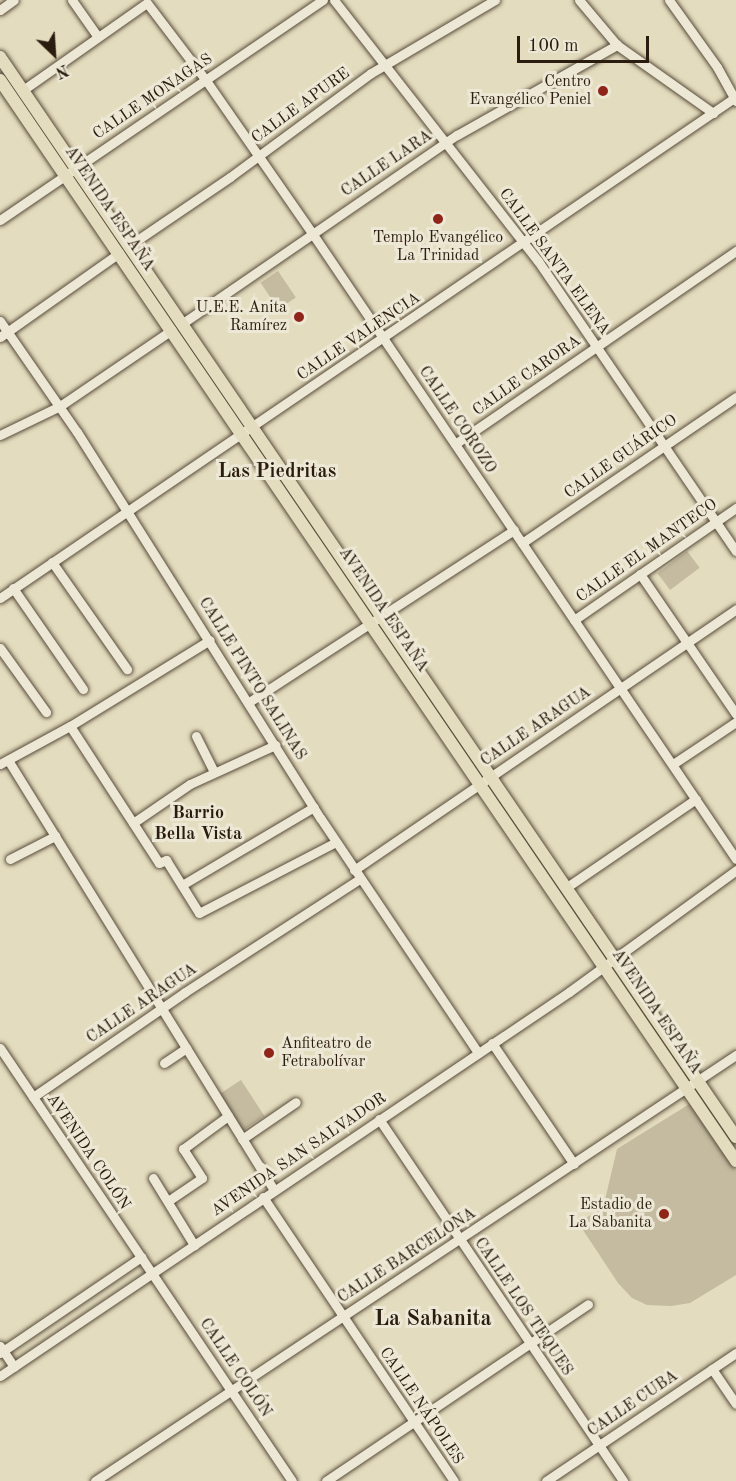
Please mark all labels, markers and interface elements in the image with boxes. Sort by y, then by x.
north arrow [24,24,84,84]
scale bar [520,24,652,62]
text: 100 m [528,37,579,55]
street label: CALLE MONAGAS [90,50,216,144]
text: N [53,60,71,80]
street label: CALLE APURE [248,64,354,148]
place label: Centro Evangélico Peniel [469,72,591,110]
marker: Centro Evangélico Peniel [596,84,610,98]
street label: CALLE LARA [338,126,436,202]
street label: AVENIDA ESPAÑA [60,143,158,275]
street label: CALLE SANTA ELENA [494,185,614,339]
marker: Templo Evangélico La Trinidad [431,212,445,226]
place label: Templo Evangélico La Trinidad [373,228,503,266]
street label: CALLE VALENCIA [294,289,424,385]
place label: U.E.E. Anita Ramírez [196,298,287,336]
marker: U.E.E. Anita Ramírez [292,310,306,324]
street label: CALLE CARORA [469,332,585,420]
street label: CALLE COROZO [414,363,500,477]
street label: CALLE GUÁRICO [561,411,681,503]
district label: Las Piedritas [218,460,336,484]
street label: CALLE EL MANTECO [573,495,721,607]
street label: AVENIDA ESPAÑA [334,544,432,676]
street label: CALLE PINTO SALINAS [194,594,310,764]
street label: CALLE ARAGUA [477,683,595,771]
district label: Barrio Bella Vista [154,803,242,846]
street label: AVENIDA ESPAÑA [607,946,705,1078]
street label: CALLE ARAGUA [83,960,201,1048]
place label: Anfiteatro de Fetrabolívar [281,1034,371,1072]
marker: Anfiteatro de Fetrabolívar [262,1046,276,1060]
street label: AVENIDA SAN SALVADOR [208,1089,390,1221]
street label: AVENIDA COLÓN [42,1090,134,1214]
place label: Estadio de La Sabanita [569,1195,652,1233]
street label: CALLE BARCELONA [334,1204,480,1308]
marker: Estadio de La Sabanita [657,1207,671,1221]
street label: CALLE LOS TEQUES [470,1234,576,1380]
district label: La Sabanita [374,1307,492,1333]
street label: CALLE COLÓN [195,1315,275,1421]
street label: CALLE NÁPOLES [375,1344,467,1468]
street label: CALLE CUBA [584,1367,682,1441]

